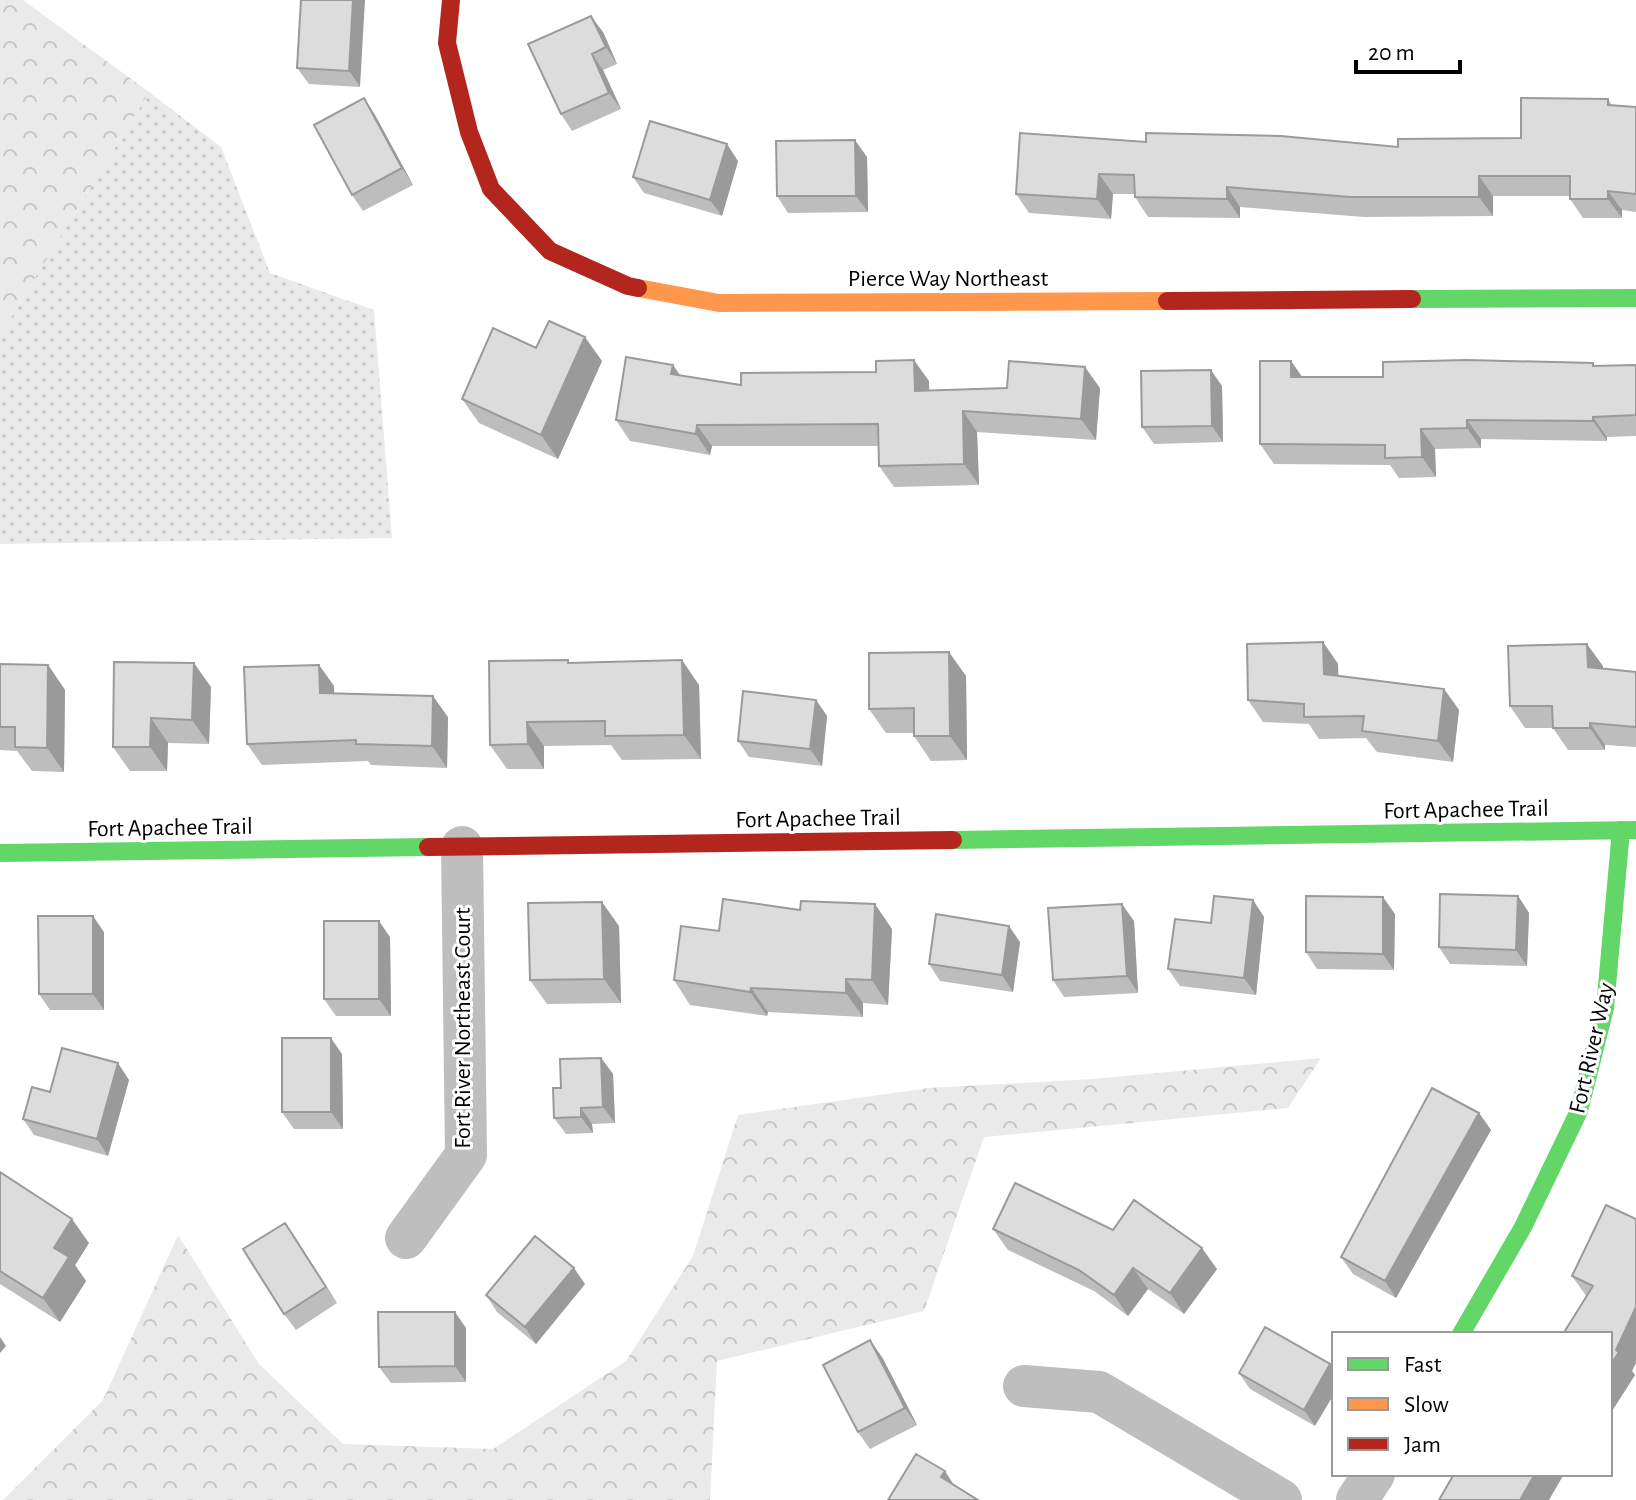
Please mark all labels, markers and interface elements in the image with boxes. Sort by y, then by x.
scale bar [1356,24,1460,74]
text: 20 m [1368,41,1415,65]
street label: Pierce Way Northeast [848,267,1049,291]
street label: Fort Apachee Trail [1383,797,1549,823]
street label: Fort Apachee Trail [735,806,901,832]
street label: Fort Apachee Trail [87,815,253,841]
street label: Fort River Northeast Court [451,907,475,1149]
street label: Fort River Way [1565,981,1619,1116]
legend [1332,1332,1612,1476]
text: Fast [1404,1353,1442,1377]
text: Slow [1404,1393,1449,1417]
text: Jam [1404,1433,1441,1457]

